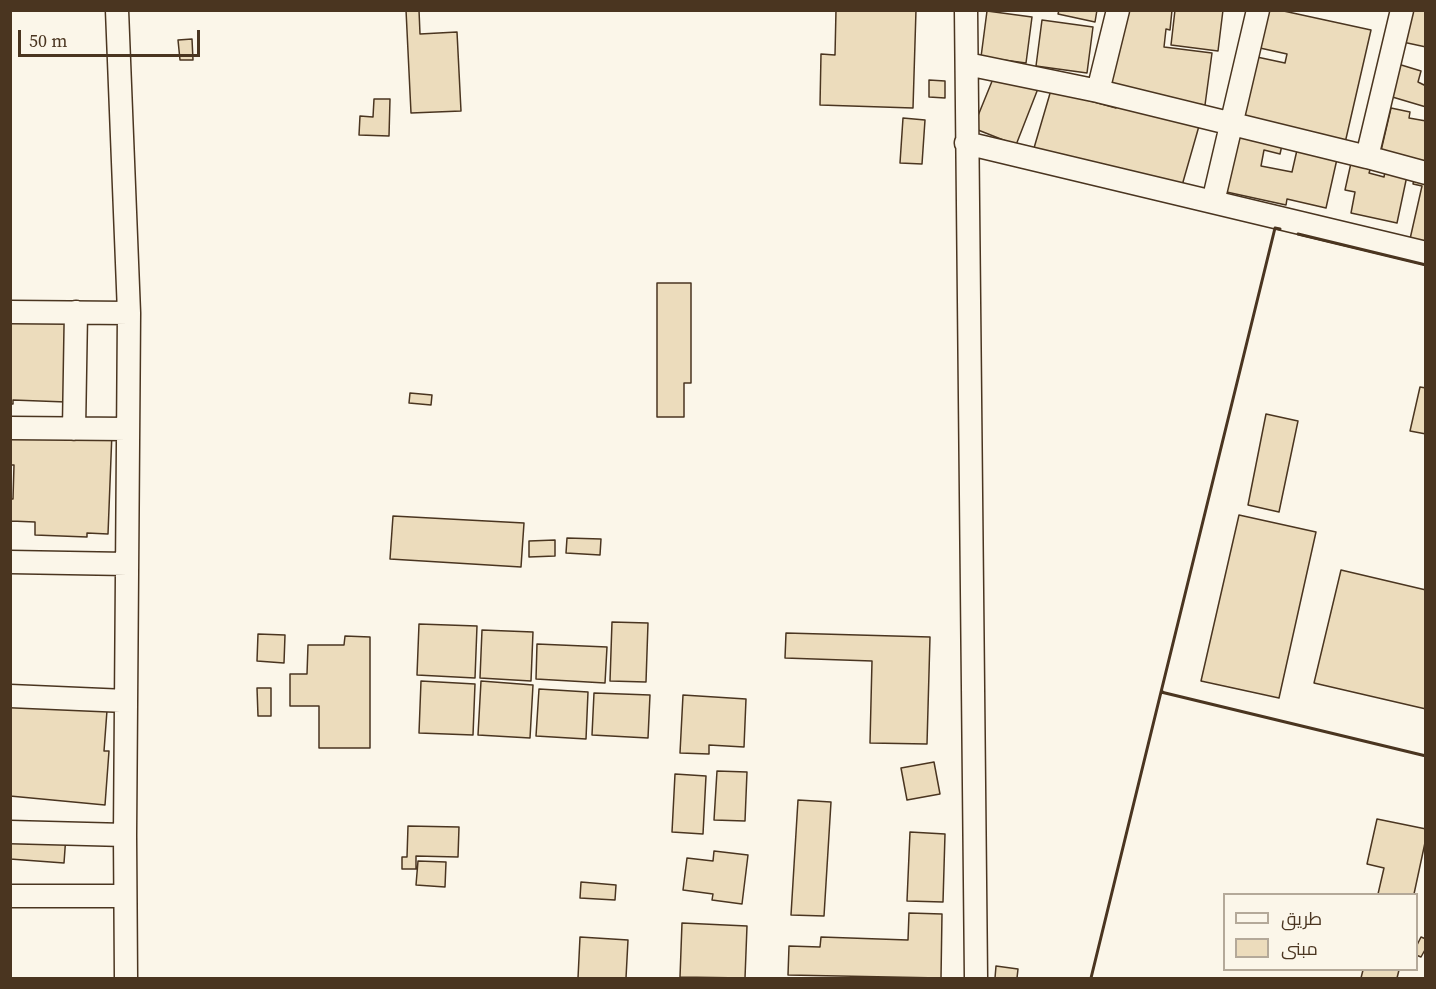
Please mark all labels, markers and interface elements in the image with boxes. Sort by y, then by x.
scale bar [21,18,202,56]
text: 50 m [29,28,67,53]
legend [1223,893,1418,971]
text: طريق [1281,906,1322,931]
text: مبنى [1281,936,1318,961]

